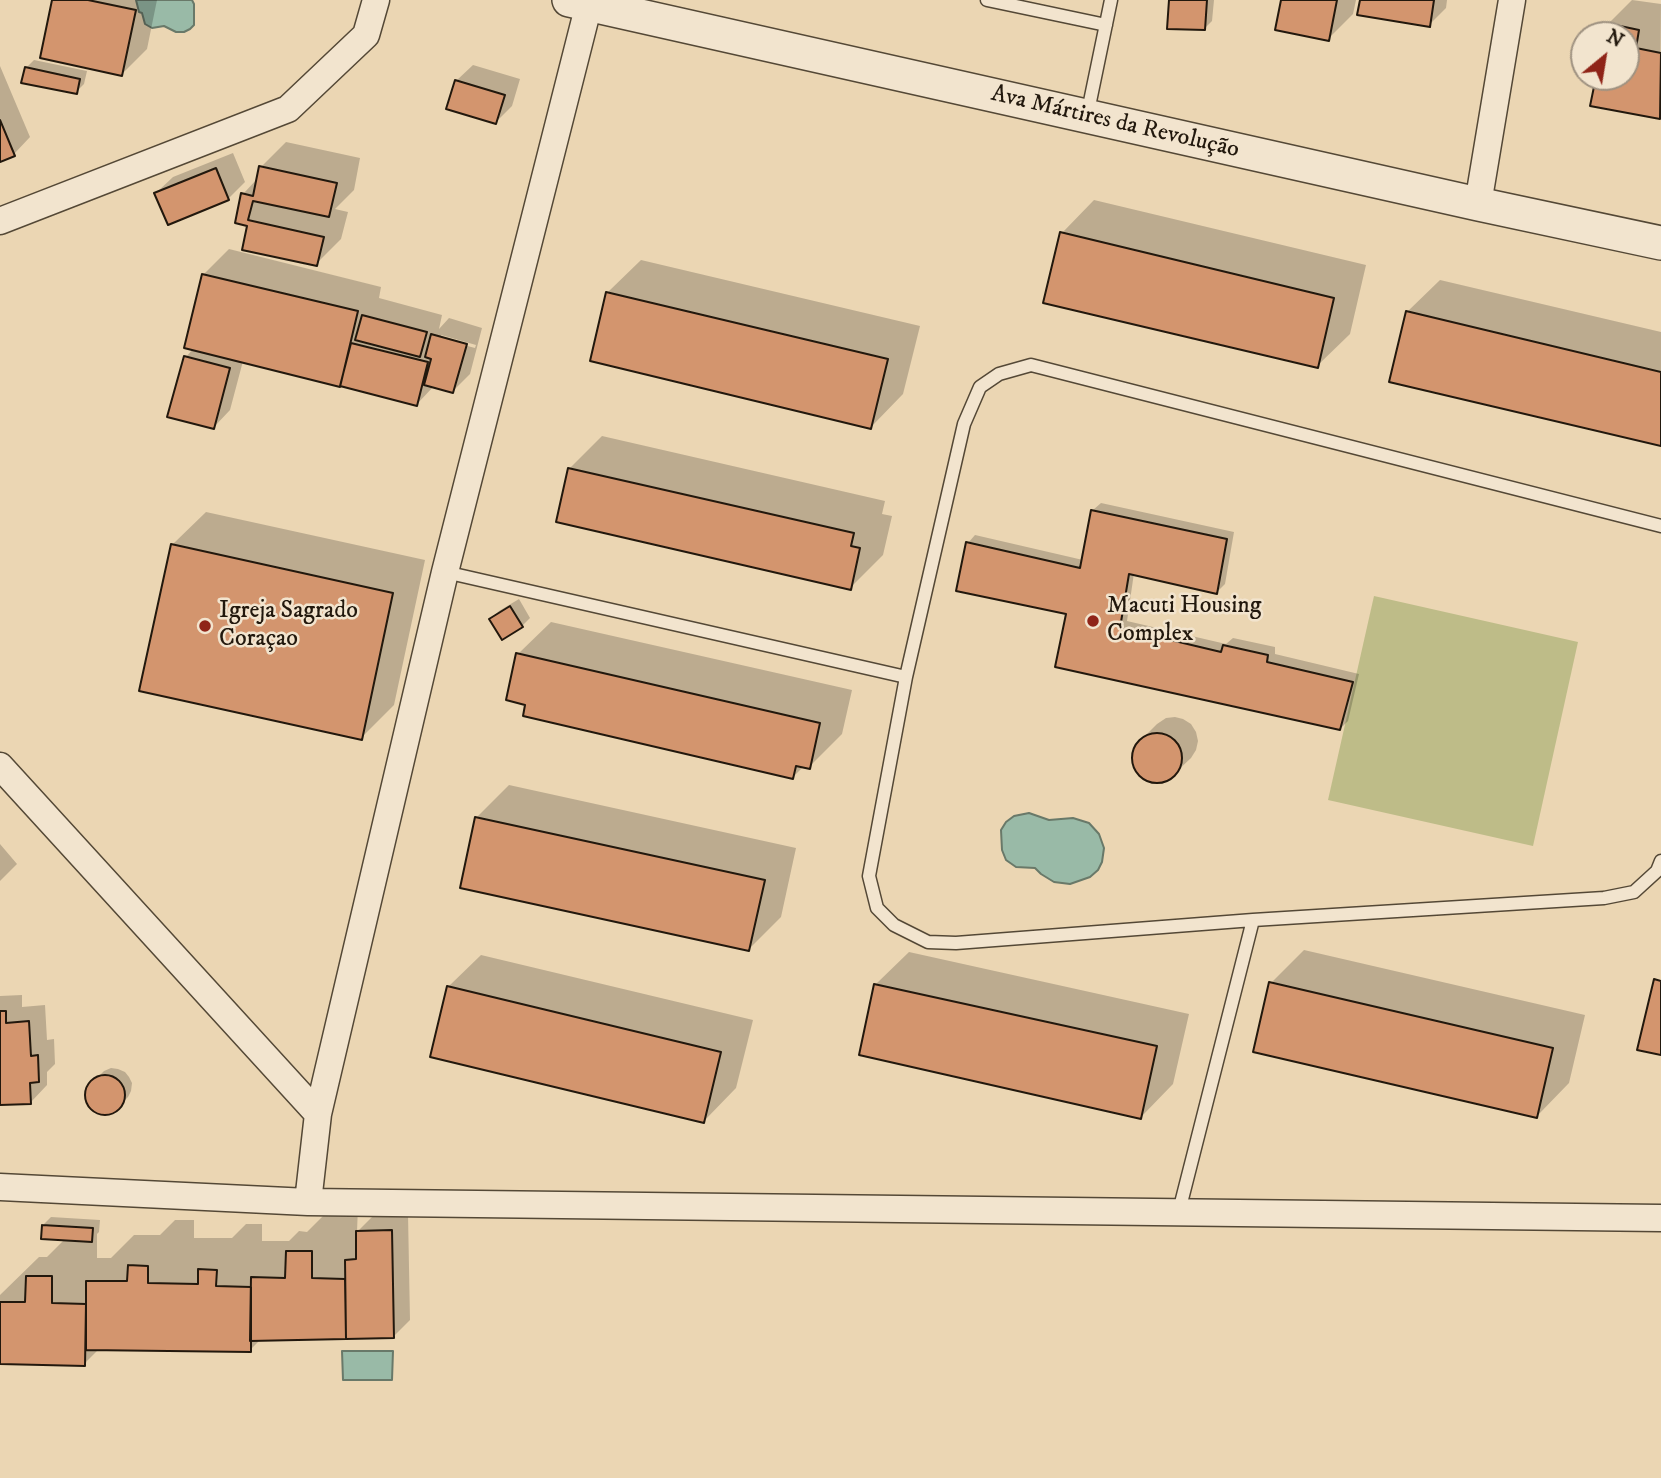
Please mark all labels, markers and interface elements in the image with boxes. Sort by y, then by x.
north arrow [1570,21,1640,91]
text: N [1602,25,1627,53]
street label: Ava Mártires da Revolução [988,80,1242,166]
place label: Macuti Housing Complex [1107,593,1262,649]
place label: Igreja Sagrado Coraçao [219,598,358,654]
marker: Macuti Housing Complex [1085,613,1101,629]
marker: Igreja Sagrado Coraçao [197,618,213,634]

